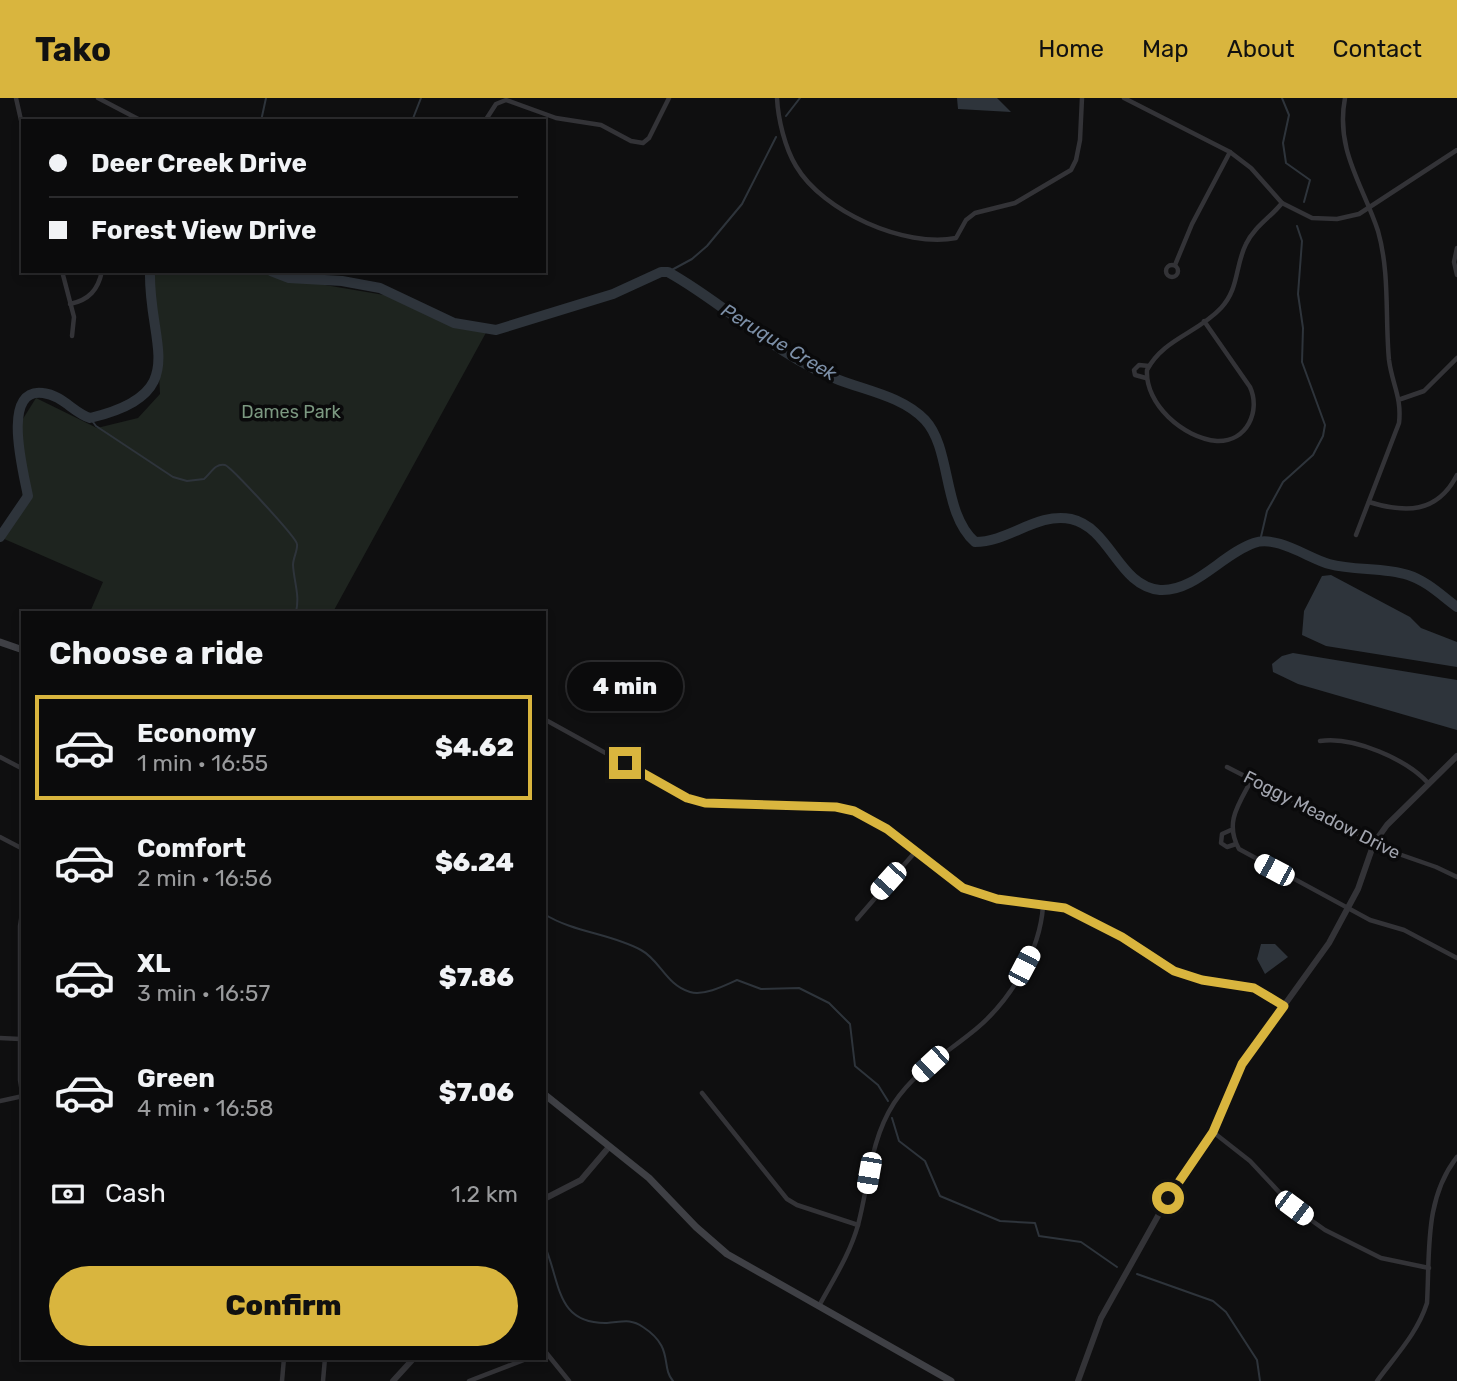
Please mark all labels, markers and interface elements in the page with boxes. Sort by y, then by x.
text: Tako [35,30,111,69]
text: Home [1038,35,1104,63]
text: Map [1142,35,1189,63]
text: About [1227,35,1295,63]
text: Contact [1333,35,1422,63]
text: Deer Creek Drive [91,148,307,179]
text: Forest View Drive [91,215,316,246]
water label: Peruque Creek [717,299,841,386]
park label: Dames Park [241,401,341,423]
text: Choose a ride [49,634,263,672]
callout: 4 min [567,662,683,710]
text: 4 min [593,672,657,700]
icon: car [53,716,116,779]
text: Economy [137,718,256,749]
text: $4.62 [435,732,514,763]
route end [609,747,641,779]
text: 1 min · 16:55 [137,749,268,777]
street label: Foggy Meadow Drive [1240,766,1404,864]
icon: car [53,831,116,894]
text: Comfort [137,833,246,864]
text: $6.24 [435,847,514,878]
car [1251,851,1298,889]
car [867,858,910,904]
text: 2 min · 16:56 [137,864,272,892]
car [1005,943,1044,989]
icon: car [53,946,116,1009]
text: XL [137,948,170,979]
text: $7.86 [439,962,514,993]
text: 3 min · 16:57 [137,979,270,1007]
car [908,1042,953,1086]
icon: car [53,1061,116,1124]
text: Green [137,1063,215,1094]
text: $7.06 [439,1077,514,1108]
text: 4 min · 16:58 [137,1094,274,1122]
car [856,1150,883,1196]
icon: cash [49,1175,87,1213]
text: Cash [105,1178,166,1209]
text: 1.2 km [451,1180,518,1208]
route start [1152,1182,1184,1214]
car [1271,1187,1318,1229]
button: Confirm [49,1266,518,1346]

